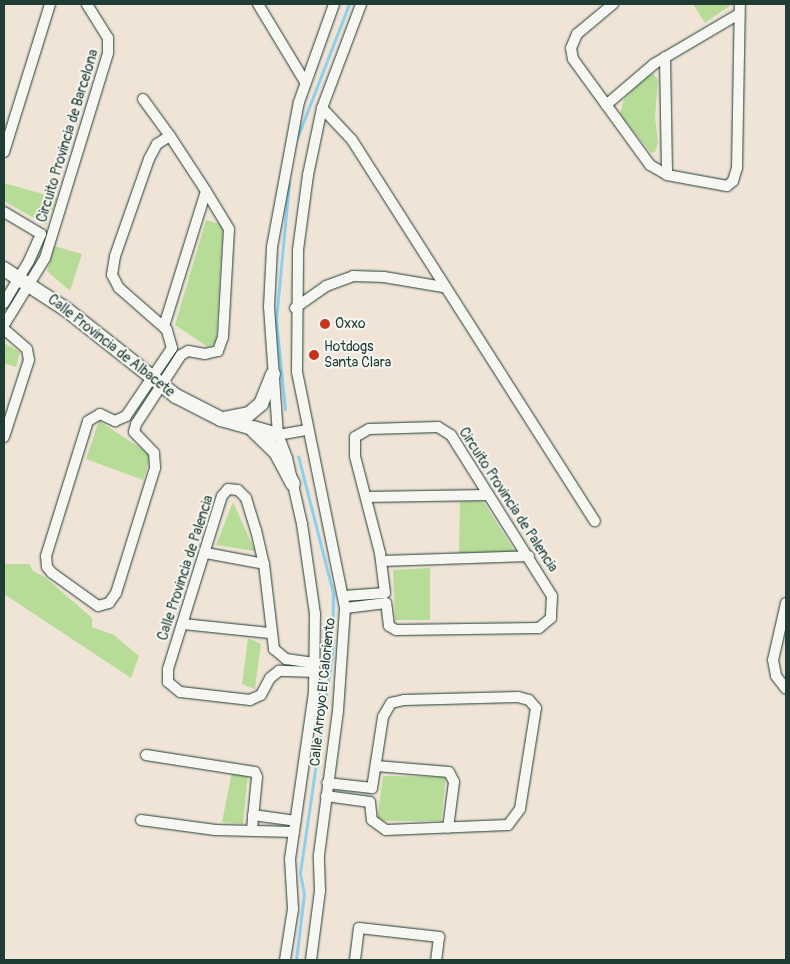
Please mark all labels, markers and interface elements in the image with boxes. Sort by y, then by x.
street label: Circuito Provincia de Barcelona [34,48,102,224]
street label: Calle Provincia de Albacete [44,291,178,401]
place label: Oxxo [335,316,365,332]
marker: Oxxo [319,318,331,330]
place label: Hotdogs Santa Clara [324,339,391,372]
marker: Hotdogs Santa Clara [308,349,320,361]
street label: Circuito Provincia de Palencia [455,425,561,575]
street label: Calle Provincia de Palencia [155,493,217,643]
street label: Calle Arroyo El Caloriento [307,617,339,767]

